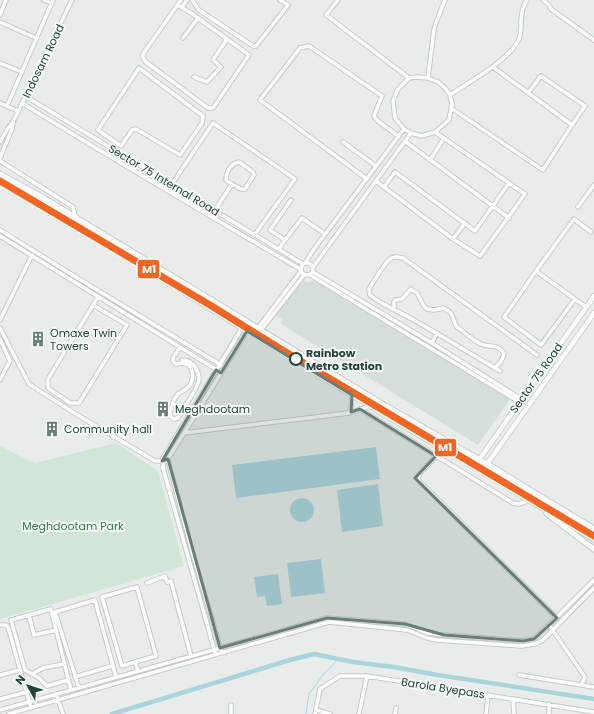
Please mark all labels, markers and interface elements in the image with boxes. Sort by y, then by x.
street label: Indosam Road [18,21,68,101]
street label: Sector 75 Internal Road [105,140,223,220]
line badge: M1 [137,259,160,279]
text: M1 [142,261,156,277]
place label: Omaxe Twin Towers [50,325,117,354]
building icon: Omaxe Twin Towers [29,330,47,348]
street label: Sector 75 Road [506,340,566,416]
place label: Rainbow Metro Station [306,345,382,374]
marker: Rainbow Metro Station [289,352,303,366]
building icon: Meghdootam [154,400,172,418]
place label: Meghdootam [175,401,250,417]
building icon: Community hall [43,420,61,438]
place label: Community hall [64,421,152,437]
line badge: M1 [434,438,457,457]
text: M1 [438,439,452,455]
park label: Meghdootam Park [22,518,124,534]
north arrow [8,666,48,706]
text: N [11,671,29,688]
street label: Barola Byepass [400,673,486,703]

